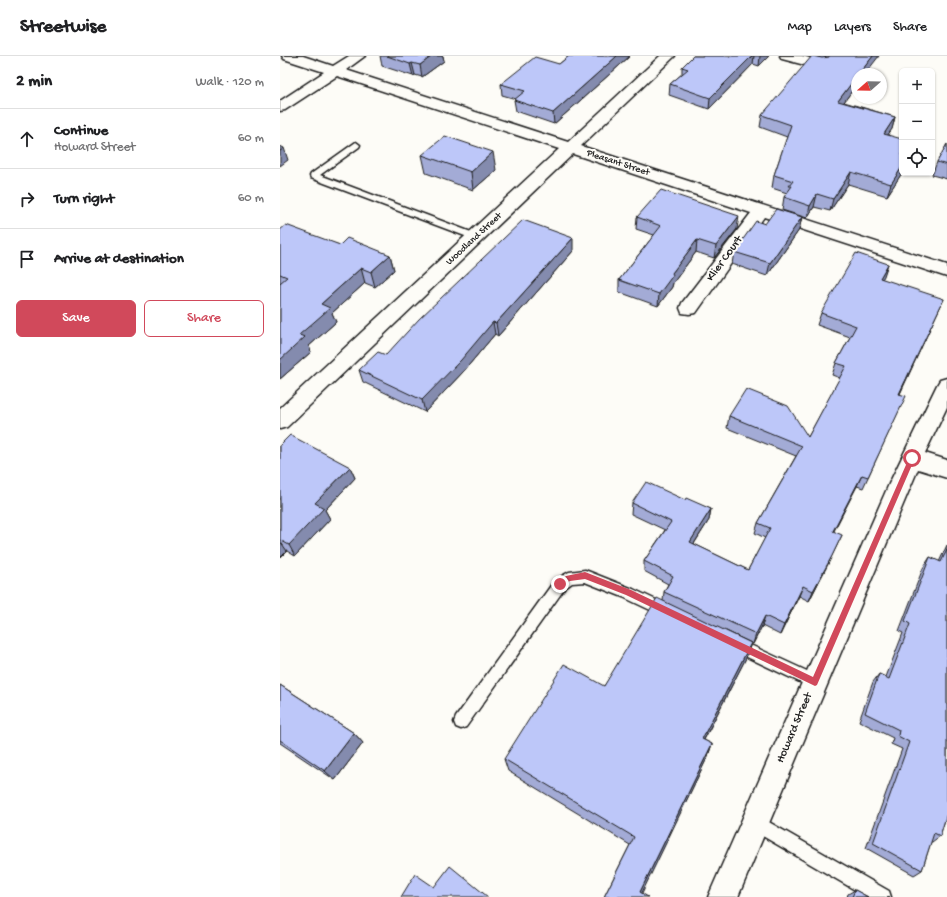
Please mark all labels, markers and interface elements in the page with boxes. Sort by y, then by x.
text: Streetwise [20,16,106,39]
text: Map [788,19,812,36]
text: Layers [834,19,871,36]
text: Share [893,19,927,36]
north arrow [851,68,887,104]
map controls [899,68,935,176]
button: + [899,68,935,104]
text: 2 min [16,72,52,92]
text: Walk · 120 m [196,75,264,90]
button: − [899,104,935,140]
text: Continue [54,122,108,140]
icon: ahead [16,128,38,150]
text: 60 m [238,131,264,146]
text: Howard Street [54,140,135,155]
button: locate [899,140,935,176]
street label: Pleasant Street [584,147,652,179]
icon: right [16,188,38,210]
text: Turn right [54,190,114,208]
text: 60 m [238,191,264,206]
street label: Woodland Street [444,209,505,268]
street label: Klier Court [704,233,747,284]
icon: arrive [16,248,38,270]
text: Arrive at destination [54,250,184,268]
button: Save [16,300,136,337]
button: Share [144,300,264,337]
route start [903,449,921,467]
route end [551,575,569,593]
street label: Howard Street [774,690,817,765]

